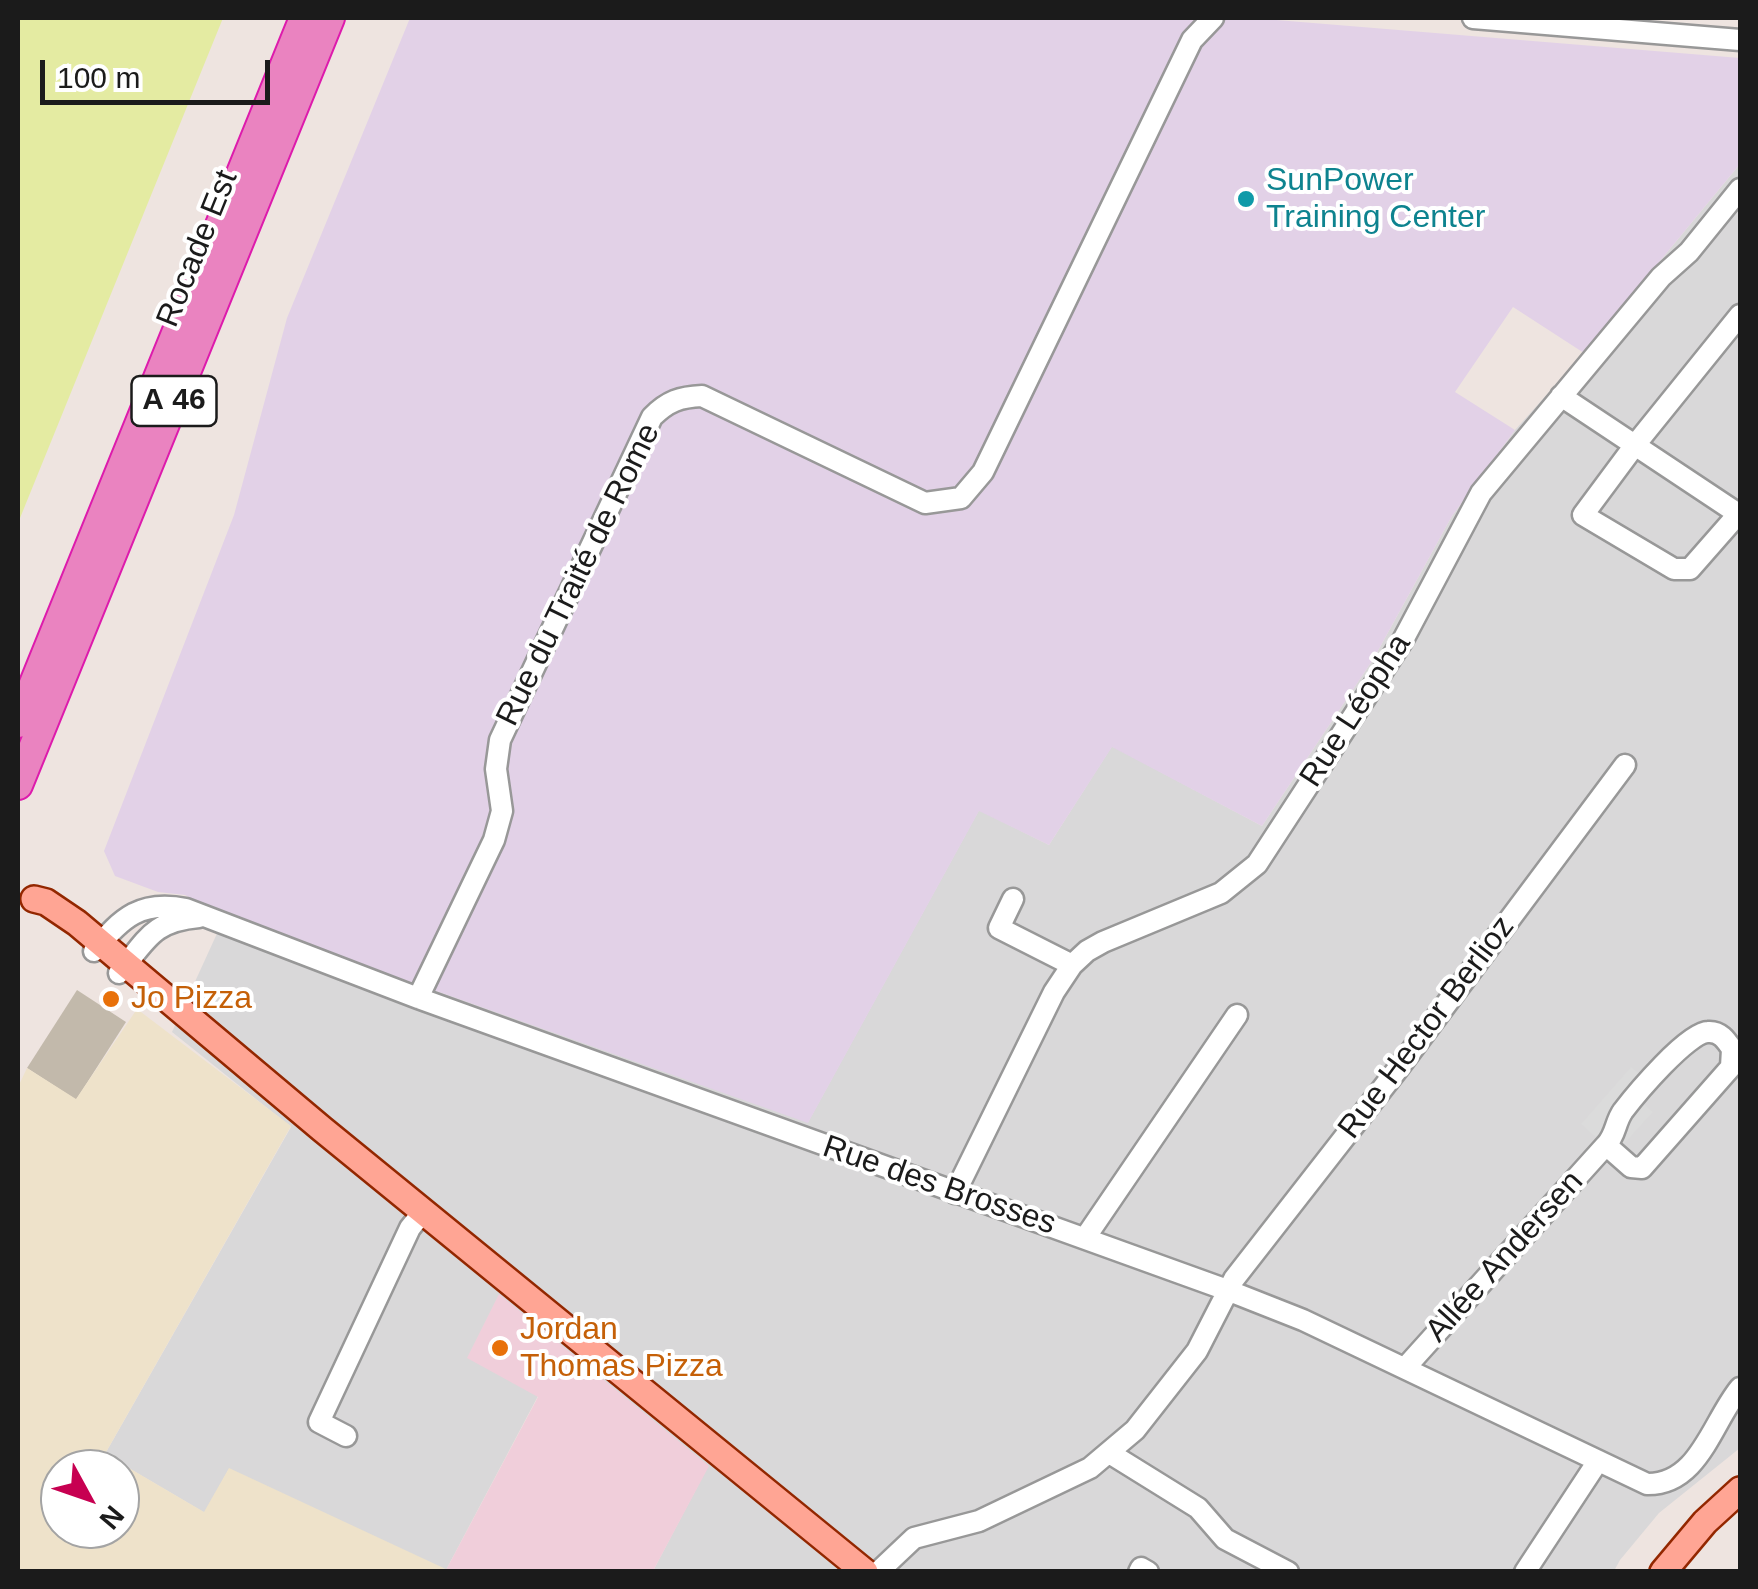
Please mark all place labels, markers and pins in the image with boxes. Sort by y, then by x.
place label: SunPower Training Center [1266,162,1485,237]
marker: SunPower Training Center [1235,188,1257,210]
place label: Jo Pizza [131,980,252,1018]
marker: Jo Pizza [100,988,122,1010]
place label: Jordan Thomas Pizza [520,1311,723,1386]
marker: Jordan Thomas Pizza [489,1337,511,1359]

